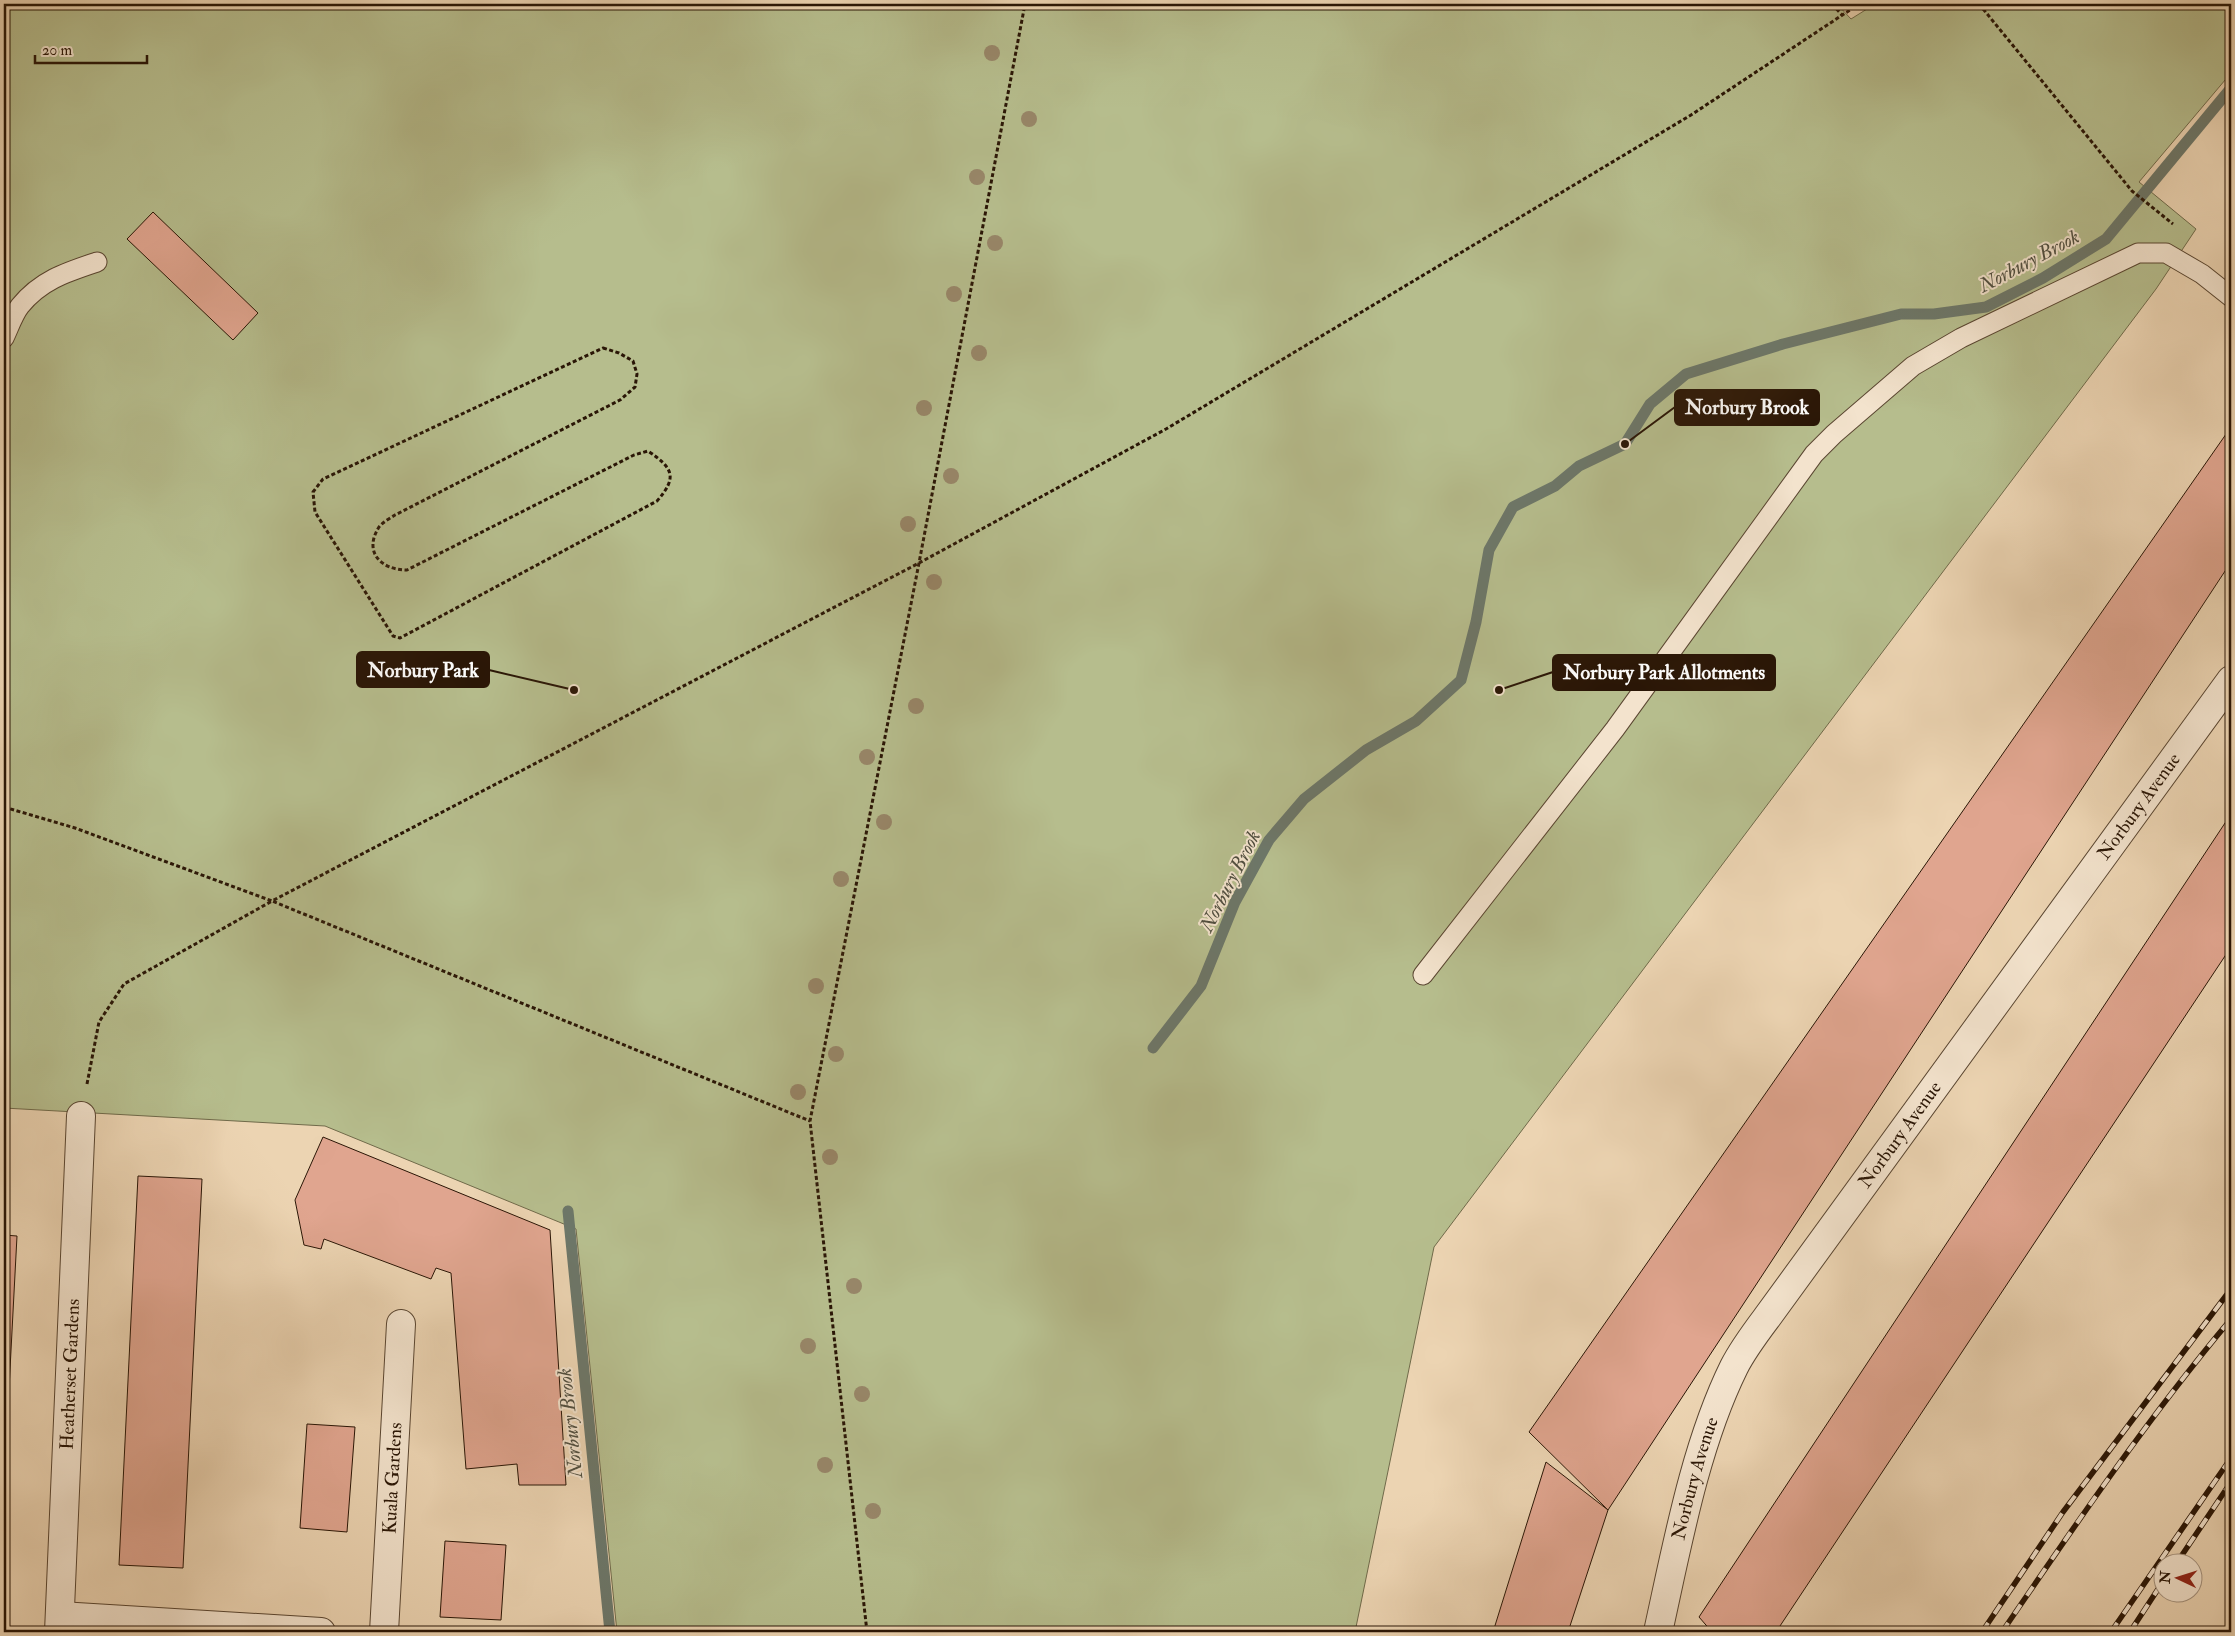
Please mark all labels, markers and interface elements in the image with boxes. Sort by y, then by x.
scale bar [35,32,148,64]
text: 20 m [42,41,72,60]
water label: Norbury Brook [1974,224,2084,298]
callout: Norbury Brook [1675,390,1819,425]
text: Norbury Brook [1684,395,1810,421]
callout: Norbury Park [357,652,489,687]
callout: Norbury Park Allotments [1553,655,1775,690]
text: Norbury Park [366,658,479,684]
text: Norbury Park Allotments [1562,660,1765,686]
street label: Norbury Avenue [2092,748,2186,865]
water label: Norbury Brook [1193,826,1266,937]
street label: Norbury Avenue [1853,1076,1947,1193]
street label: Heatherset Gardens [55,1298,85,1450]
water label: Norbury Brook [552,1367,588,1480]
street label: Norbury Avenue [1667,1414,1724,1542]
street label: Kuala Gardens [377,1422,408,1535]
north arrow [2152,1554,2202,1604]
text: N [2157,1570,2174,1585]

